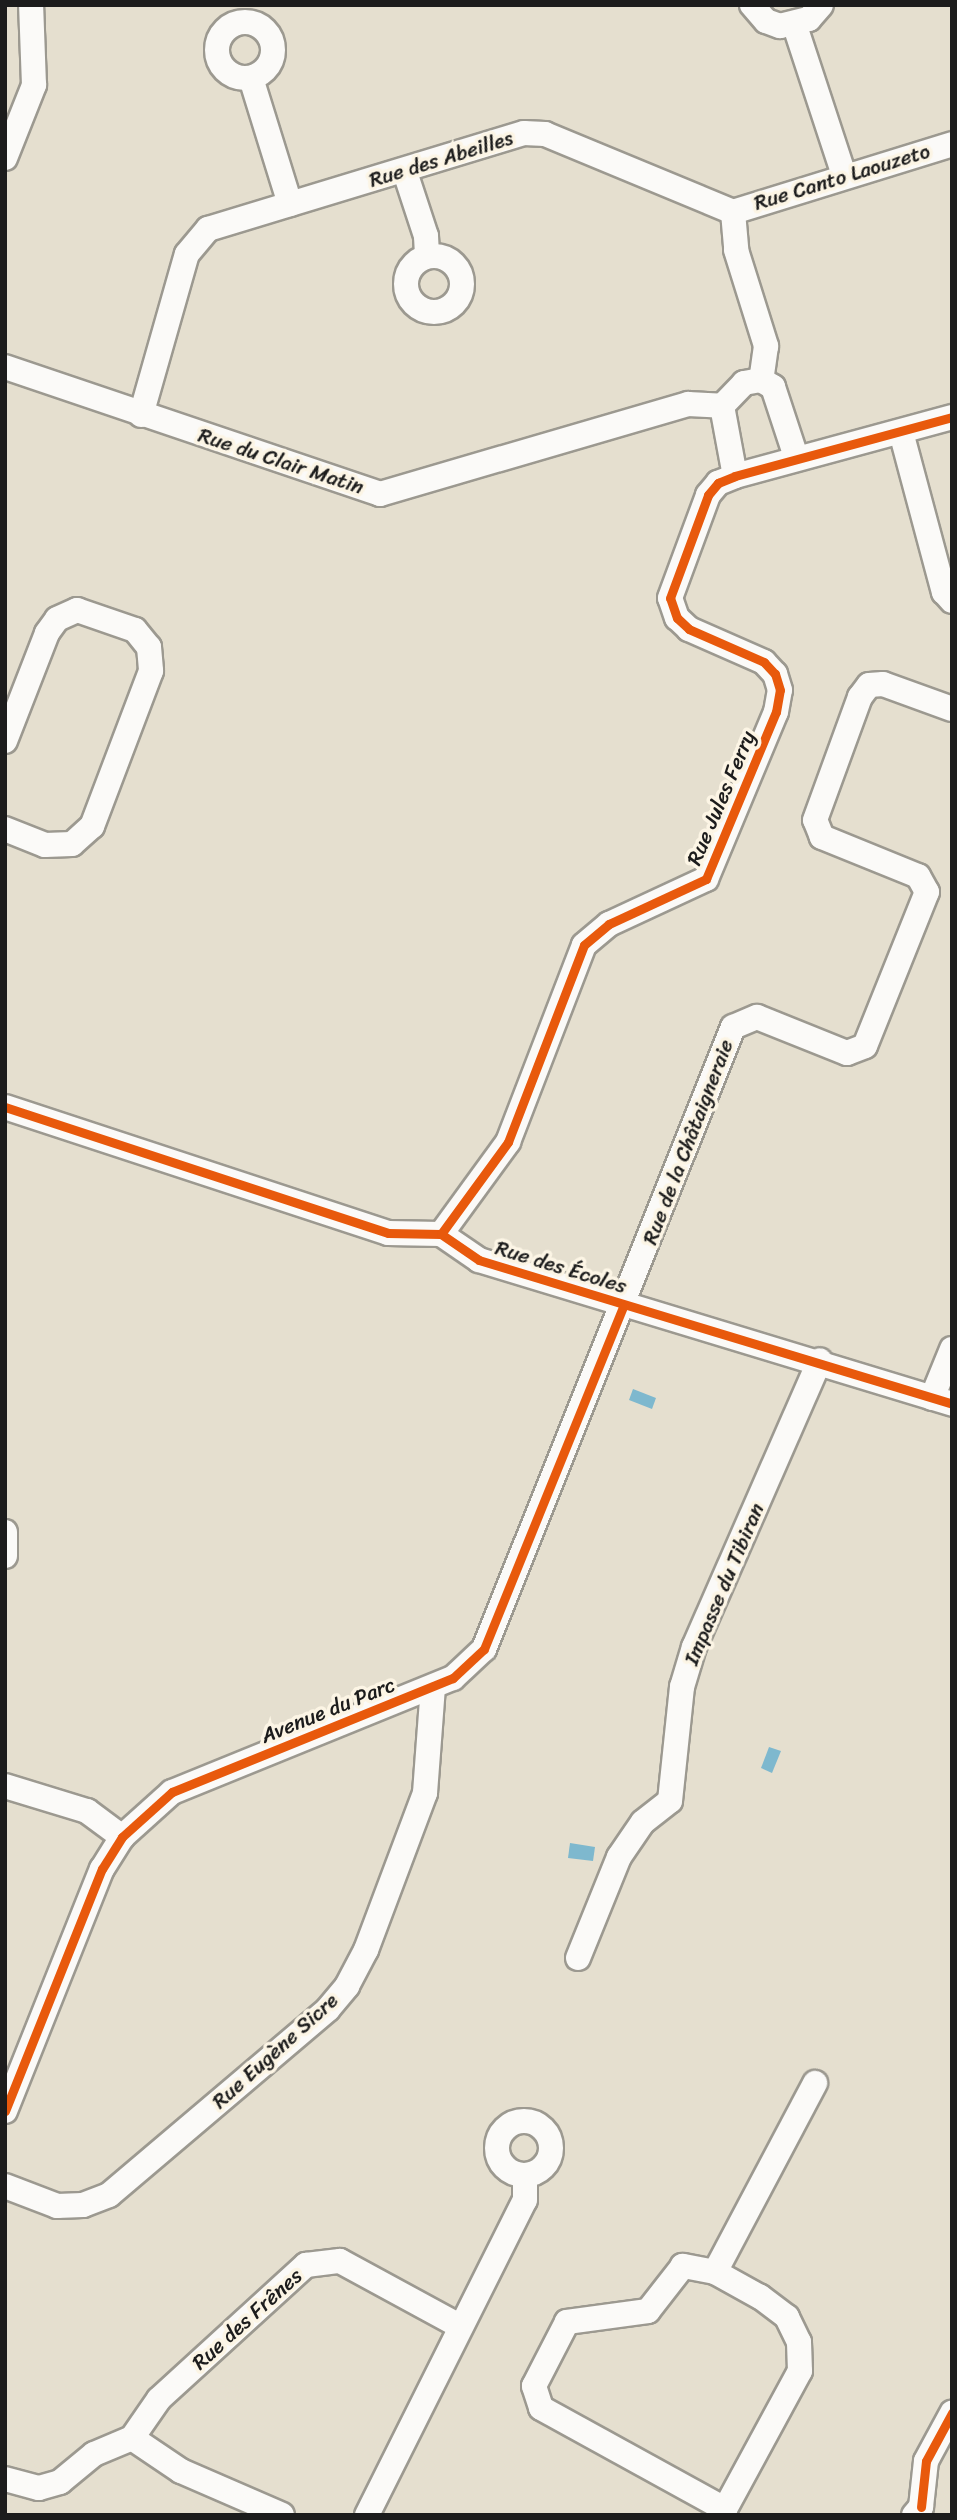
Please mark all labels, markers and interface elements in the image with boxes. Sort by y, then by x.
street label: Rue des Abeilles [365,125,517,193]
street label: Rue Canto Laouzeto [751,138,933,216]
street label: Rue du Clair Matin [196,423,366,499]
street label: Rue Jules Ferry [681,727,761,869]
street label: Rue de la Châtaigneraie [637,1036,739,1248]
street label: Rue des Écoles [493,1235,629,1299]
street label: Impasse du Tibiran [678,1499,770,1669]
street label: Avenue du Parc [257,1672,399,1748]
street label: Rue Eugène Sicre [207,1988,343,2114]
street label: Rue des Frênes [187,2263,307,2375]

